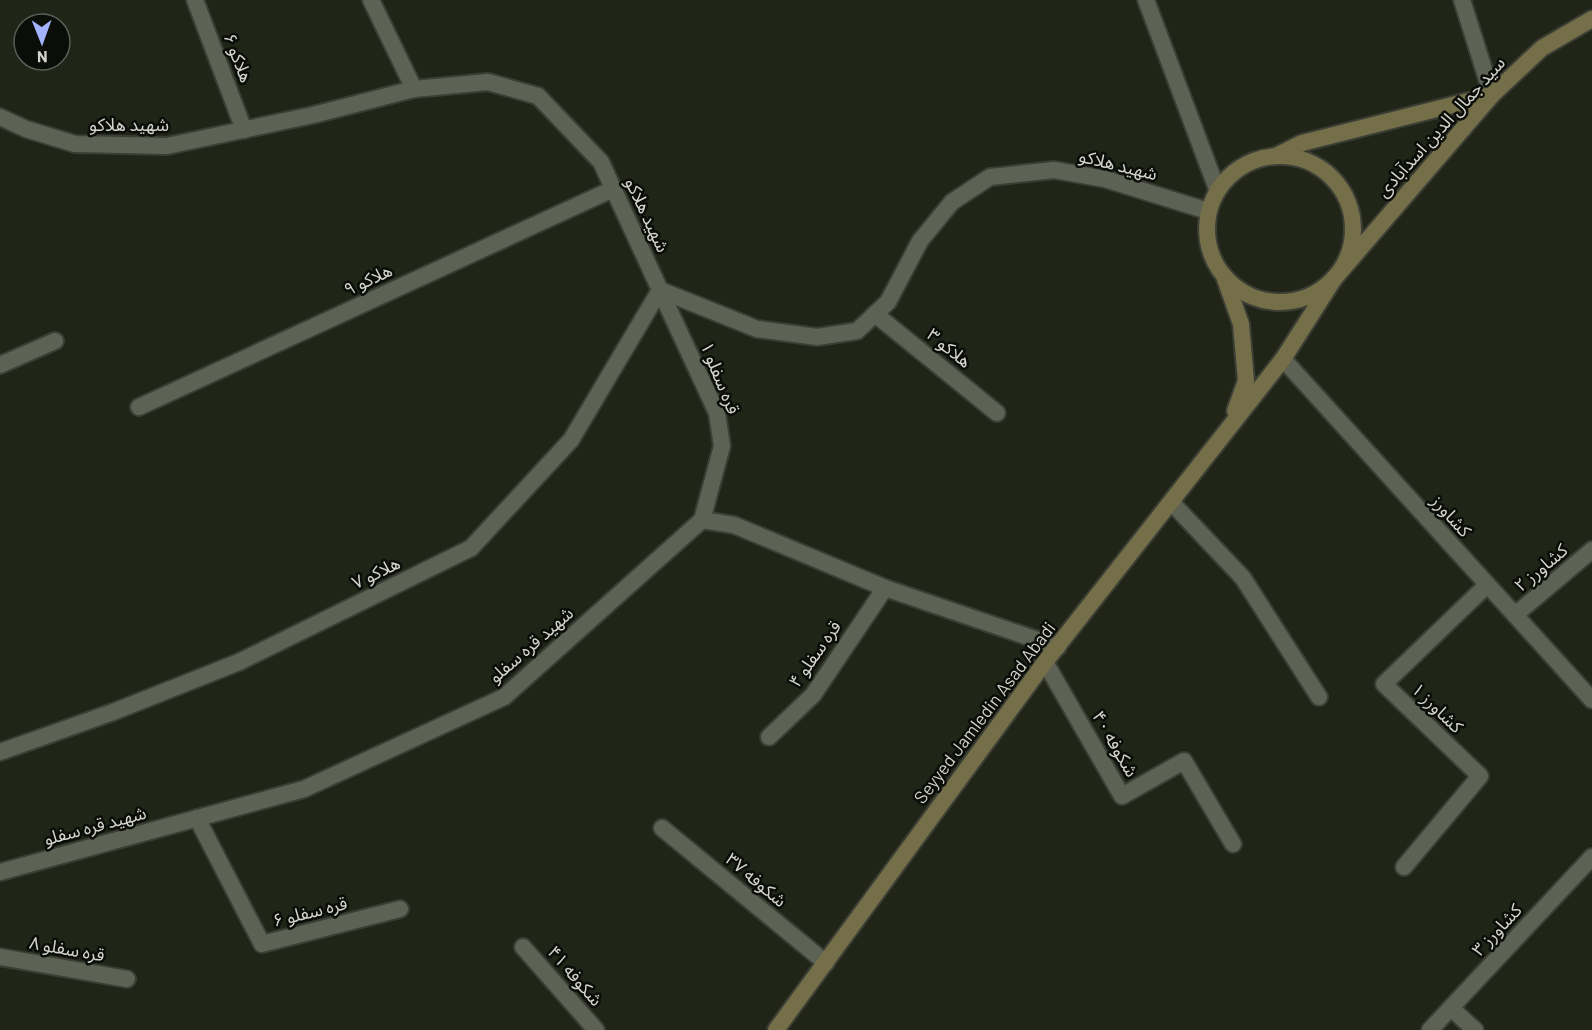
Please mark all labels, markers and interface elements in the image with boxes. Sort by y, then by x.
north arrow [12,12,72,72]
street label: هلاکو ۶ [219,30,258,86]
text: N [37,48,48,67]
street label: سید جمال الدین اسدآبادی [1371,52,1510,202]
street label: شهید هلاکو [89,113,169,136]
street label: شهید هلاکو [1076,144,1160,185]
street label: شهید هلاکو [620,174,675,256]
street label: هلاکو ۹ [340,258,396,301]
street label: هلاکو ۳ [922,323,976,373]
street label: قره سفلو ۱ [696,338,745,417]
street label: کشاورز [1426,489,1477,542]
street label: کشاورز ۲ [1509,538,1573,597]
street label: هلاکو ۷ [348,551,404,594]
street label: شهید قره سفلو [483,601,578,688]
street label: قره سفلو ۴ [783,616,846,692]
street label: Seyyed Jamledin Asad Abadi [909,617,1060,808]
street label: کشاورز ۱ [1407,677,1468,738]
street label: شکوفه ۴۰ [1087,706,1144,781]
street label: شهید قره سفلو [41,801,149,850]
street label: شکوفه ۳۷ [721,847,792,912]
street label: قره سفلو ۶ [270,891,350,932]
street label: کشاورز ۳ [1467,898,1527,961]
street label: قره سفلو ۸ [28,931,107,966]
street label: شکوفه ۴۱ [543,941,608,1011]

